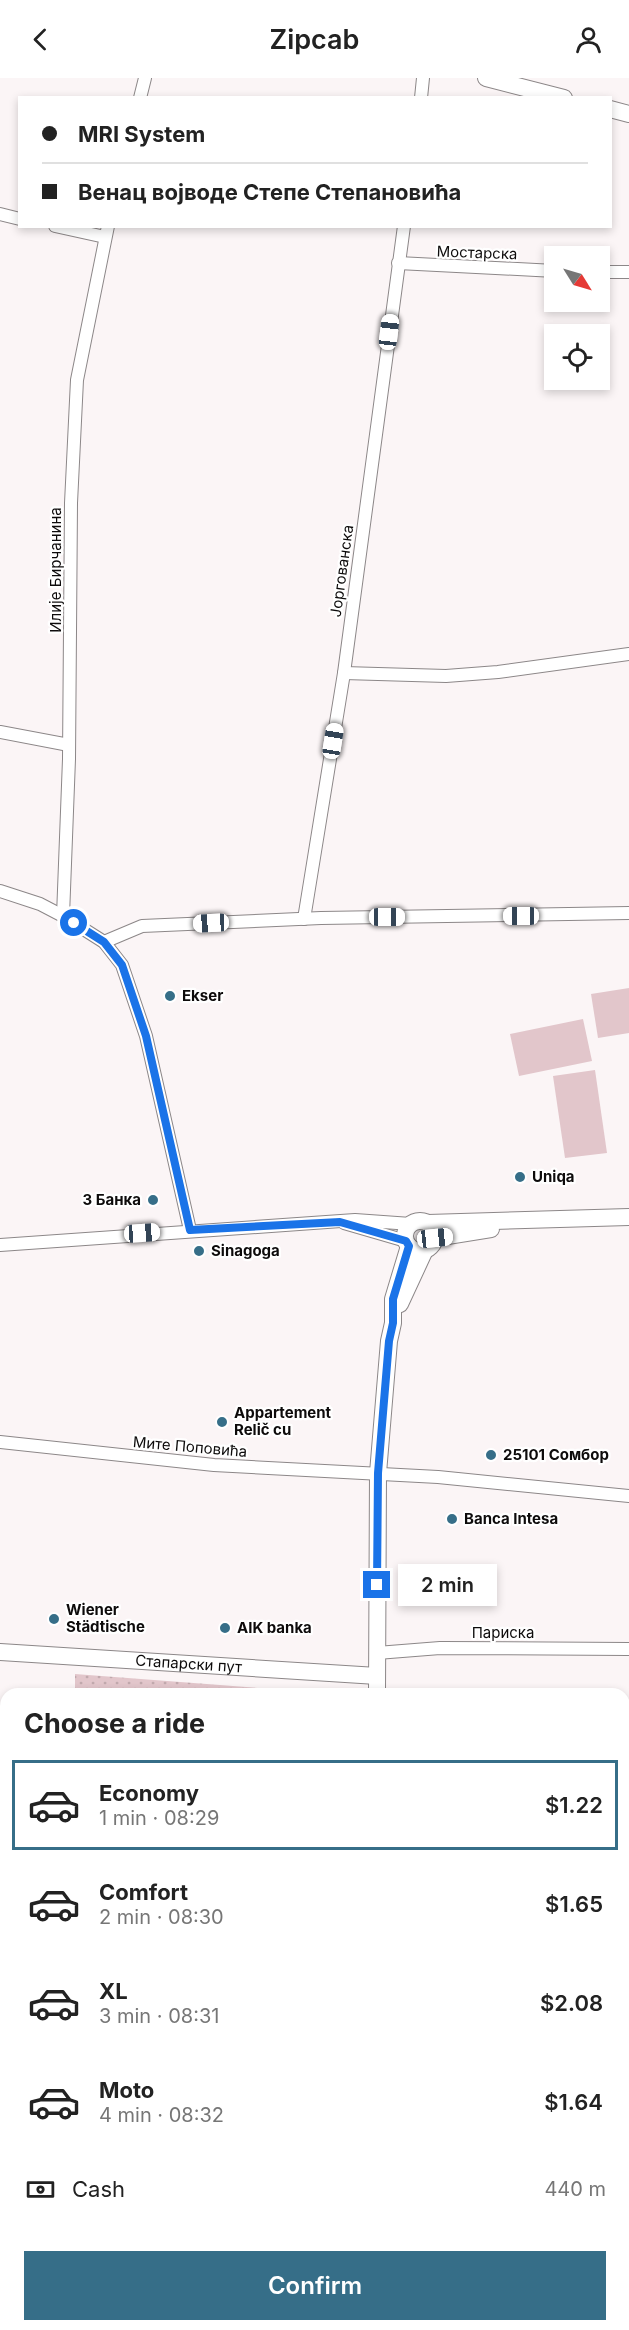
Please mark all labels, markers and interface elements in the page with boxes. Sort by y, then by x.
icon: back [24,23,57,56]
text: Zipcab [270,23,359,56]
icon: person [572,23,605,56]
text: MRI System [78,121,205,147]
text: Венац војводе Степе Степановића [78,179,461,205]
street label: Мостарска [436,242,518,263]
north arrow [544,246,610,312]
map controls [544,246,610,390]
car [378,313,400,351]
button: locate [544,324,610,390]
street label: Илије Бирчанина [46,507,65,633]
street label: Јоргованска [326,524,357,618]
car [321,722,345,760]
car [503,907,539,925]
car [369,908,405,926]
route start [60,909,87,936]
car [193,913,229,933]
place label: Ekser [182,986,223,1005]
marker: Ekser [163,989,177,1003]
place label: Uniqa [532,1167,575,1186]
marker: Uniqa [513,1170,527,1184]
place label: 3 Банка [83,1190,141,1209]
marker: 3 Банка [146,1193,160,1207]
car [123,1223,161,1243]
car [416,1227,454,1249]
place label: Sinagoga [211,1241,280,1260]
marker: Sinagoga [192,1244,206,1258]
place label: Appartement Relič cu [234,1403,332,1439]
marker: Appartement Relič cu [215,1415,229,1429]
street label: Мите Поповића [132,1432,248,1461]
place label: 25101 Сомбор [503,1445,609,1464]
marker: 25101 Сомбор [484,1448,498,1462]
place label: Banca Intesa [464,1509,558,1528]
marker: Banca Intesa [445,1512,459,1526]
callout: 2 min [398,1564,497,1606]
route end [363,1571,390,1598]
text: 2 min [421,1573,474,1597]
place label: Wiener Städtische [66,1600,145,1636]
marker: Wiener Städtische [47,1612,61,1626]
place label: AIK banka [237,1618,312,1637]
marker: AIK banka [218,1621,232,1635]
street label: Париска [472,1623,534,1642]
street label: Стапарски пут [135,1651,243,1676]
text: Choose a ride [24,1707,205,1740]
icon: car [27,1778,81,1832]
text: Economy [99,1780,199,1806]
text: $1.22 [545,1792,603,1818]
text: 1 min · 08:29 [99,1806,219,1830]
icon: car [27,1877,81,1931]
text: Comfort [99,1879,188,1905]
text: $1.65 [545,1891,603,1917]
text: 2 min · 08:30 [99,1905,224,1929]
icon: car [27,1976,81,2030]
text: XL [99,1978,128,2004]
text: $2.08 [540,1990,603,2016]
text: 3 min · 08:31 [99,2004,219,2028]
icon: car [27,2075,81,2129]
text: Moto [99,2077,154,2103]
text: $1.64 [544,2089,603,2115]
text: 4 min · 08:32 [99,2103,224,2127]
icon: cash [24,2173,57,2206]
text: Cash [72,2176,125,2202]
text: 440 m [544,2177,606,2201]
button: Confirm [24,2251,606,2320]

